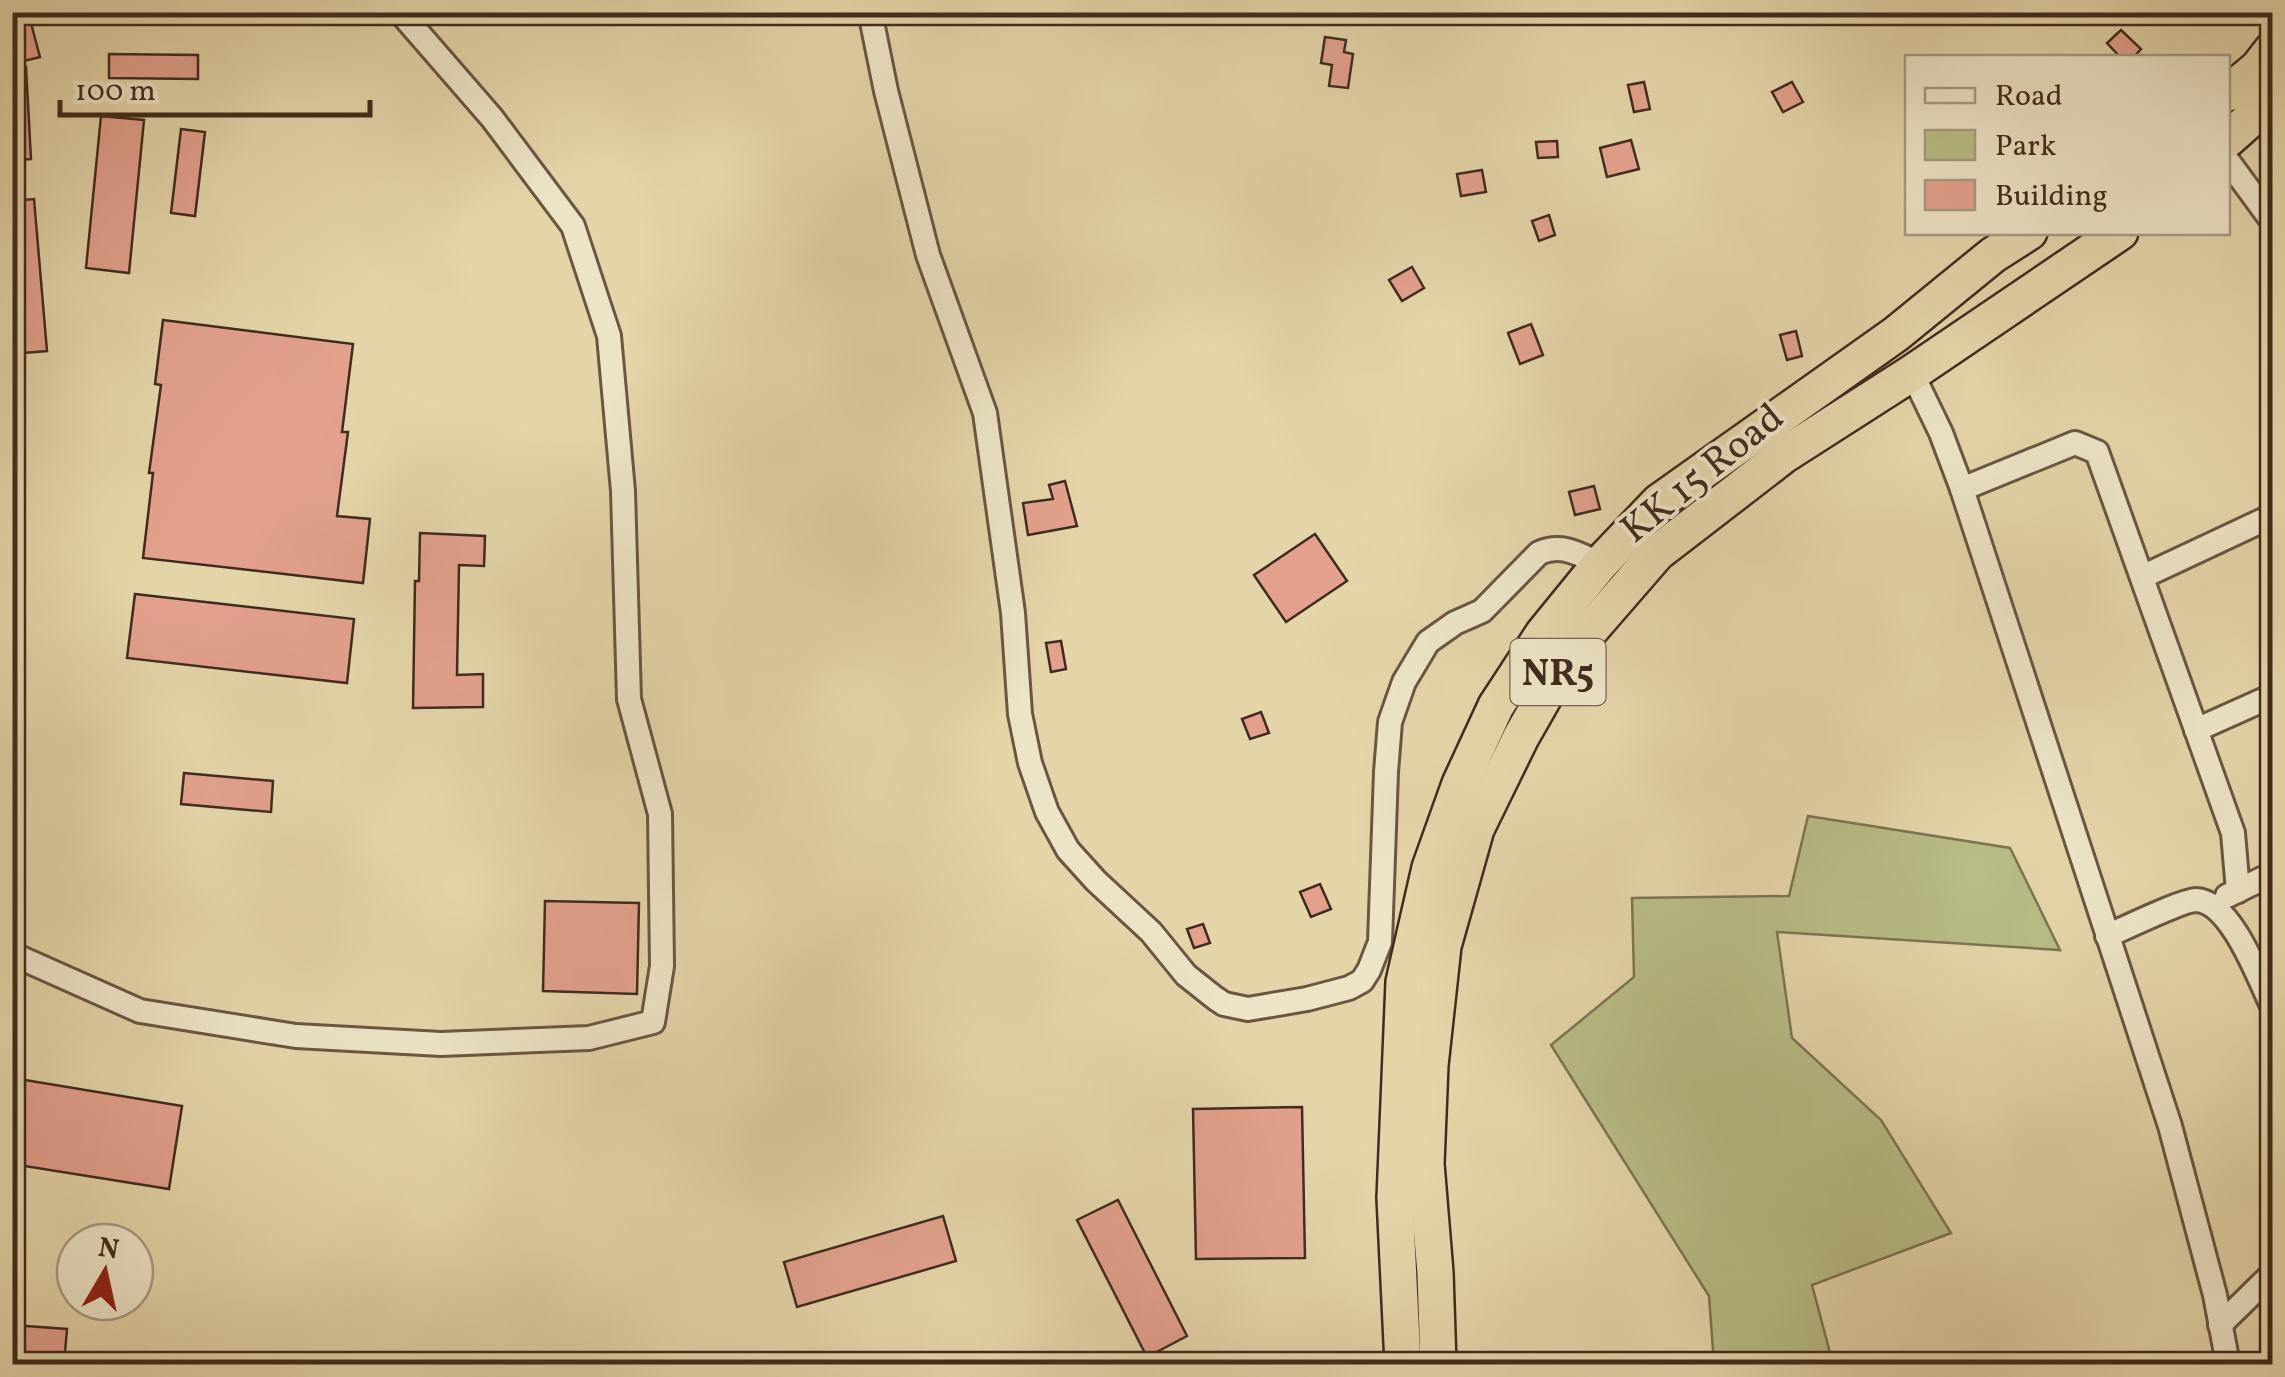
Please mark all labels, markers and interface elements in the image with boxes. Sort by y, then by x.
scale bar [60,55,370,117]
legend [1905,55,2230,235]
text: 100 m [75,71,156,113]
text: Road [1995,76,2063,118]
text: Park [1995,126,2056,168]
text: Building [1995,176,2108,218]
street label: KK 15 Road [1610,392,1797,558]
road number: NR5 [1510,639,1606,705]
north arrow [55,1222,155,1322]
text: N [95,1229,122,1271]

